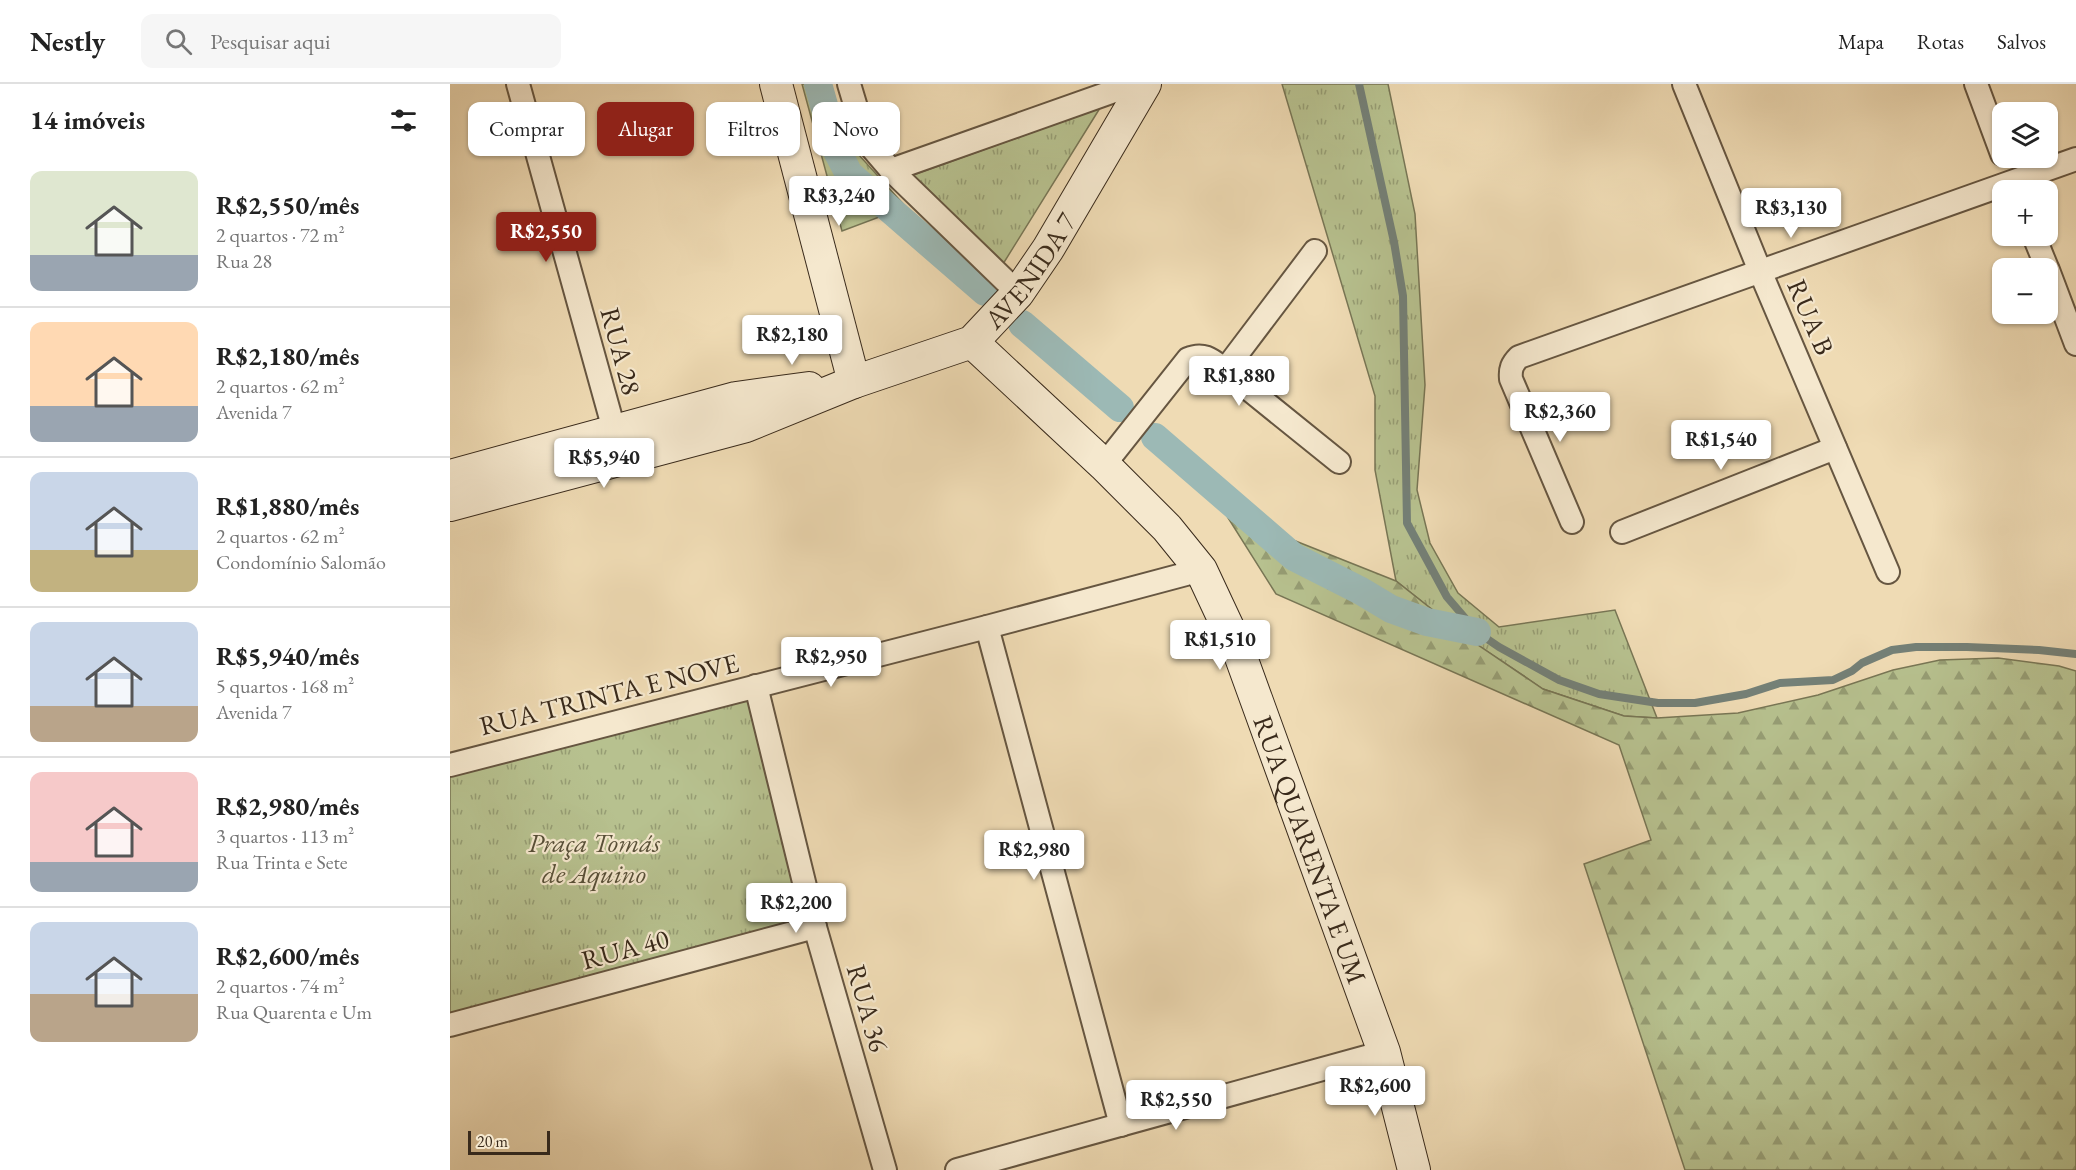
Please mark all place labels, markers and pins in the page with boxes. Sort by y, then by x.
pin: R$3,240 [784,176,894,227]
pin: R$3,130 [1736,188,1846,239]
pin: R$2,550 [491,212,601,263]
pin: R$2,180 [737,315,847,366]
pin: R$1,880 [1184,356,1294,407]
pin: R$2,360 [1505,392,1615,443]
pin: R$1,540 [1666,420,1776,471]
pin: R$5,940 [549,438,659,489]
pin: R$1,510 [1165,620,1275,671]
pin: R$2,950 [776,637,886,688]
pin: R$2,980 [979,830,1089,881]
pin: R$2,200 [741,883,851,934]
pin: R$2,600 [1320,1066,1430,1117]
pin: R$2,550 [1121,1080,1231,1131]

